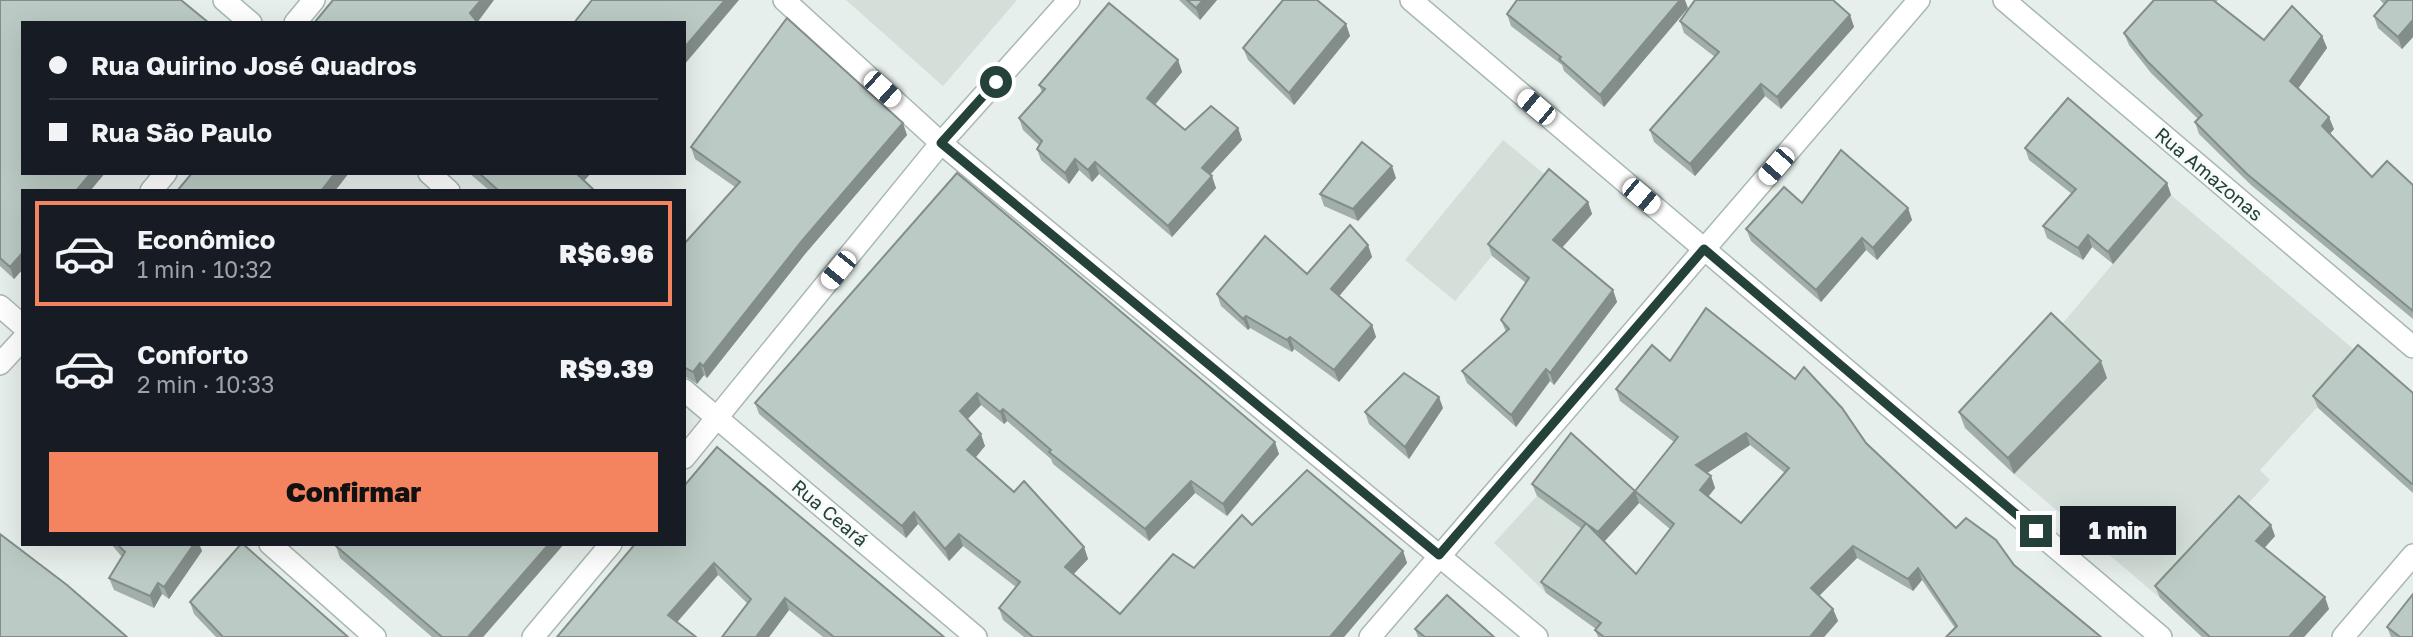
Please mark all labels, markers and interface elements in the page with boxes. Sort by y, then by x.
text: Rua Quirino José Quadros [91,50,417,81]
route start [980,66,1012,98]
car [860,67,905,111]
car [1514,85,1559,129]
text: Rua São Paulo [91,117,272,148]
street label: Rua Amazonas [2151,122,2268,225]
car [1755,143,1798,189]
car [1619,174,1664,218]
icon: car [53,222,116,285]
text: Econômico [137,224,275,255]
text: R$6.96 [559,238,654,269]
car [817,247,860,293]
text: 1 min · 10:32 [137,255,272,283]
icon: car [53,337,116,400]
text: Conforto [137,339,248,370]
text: R$9.39 [560,353,654,384]
text: 2 min · 10:33 [137,370,274,398]
button: Confirmar [49,452,658,532]
street label: Rua Ceará [788,474,873,551]
callout: 1 min [2060,506,2176,556]
route end [2020,515,2052,547]
text: 1 min [2089,516,2147,544]

